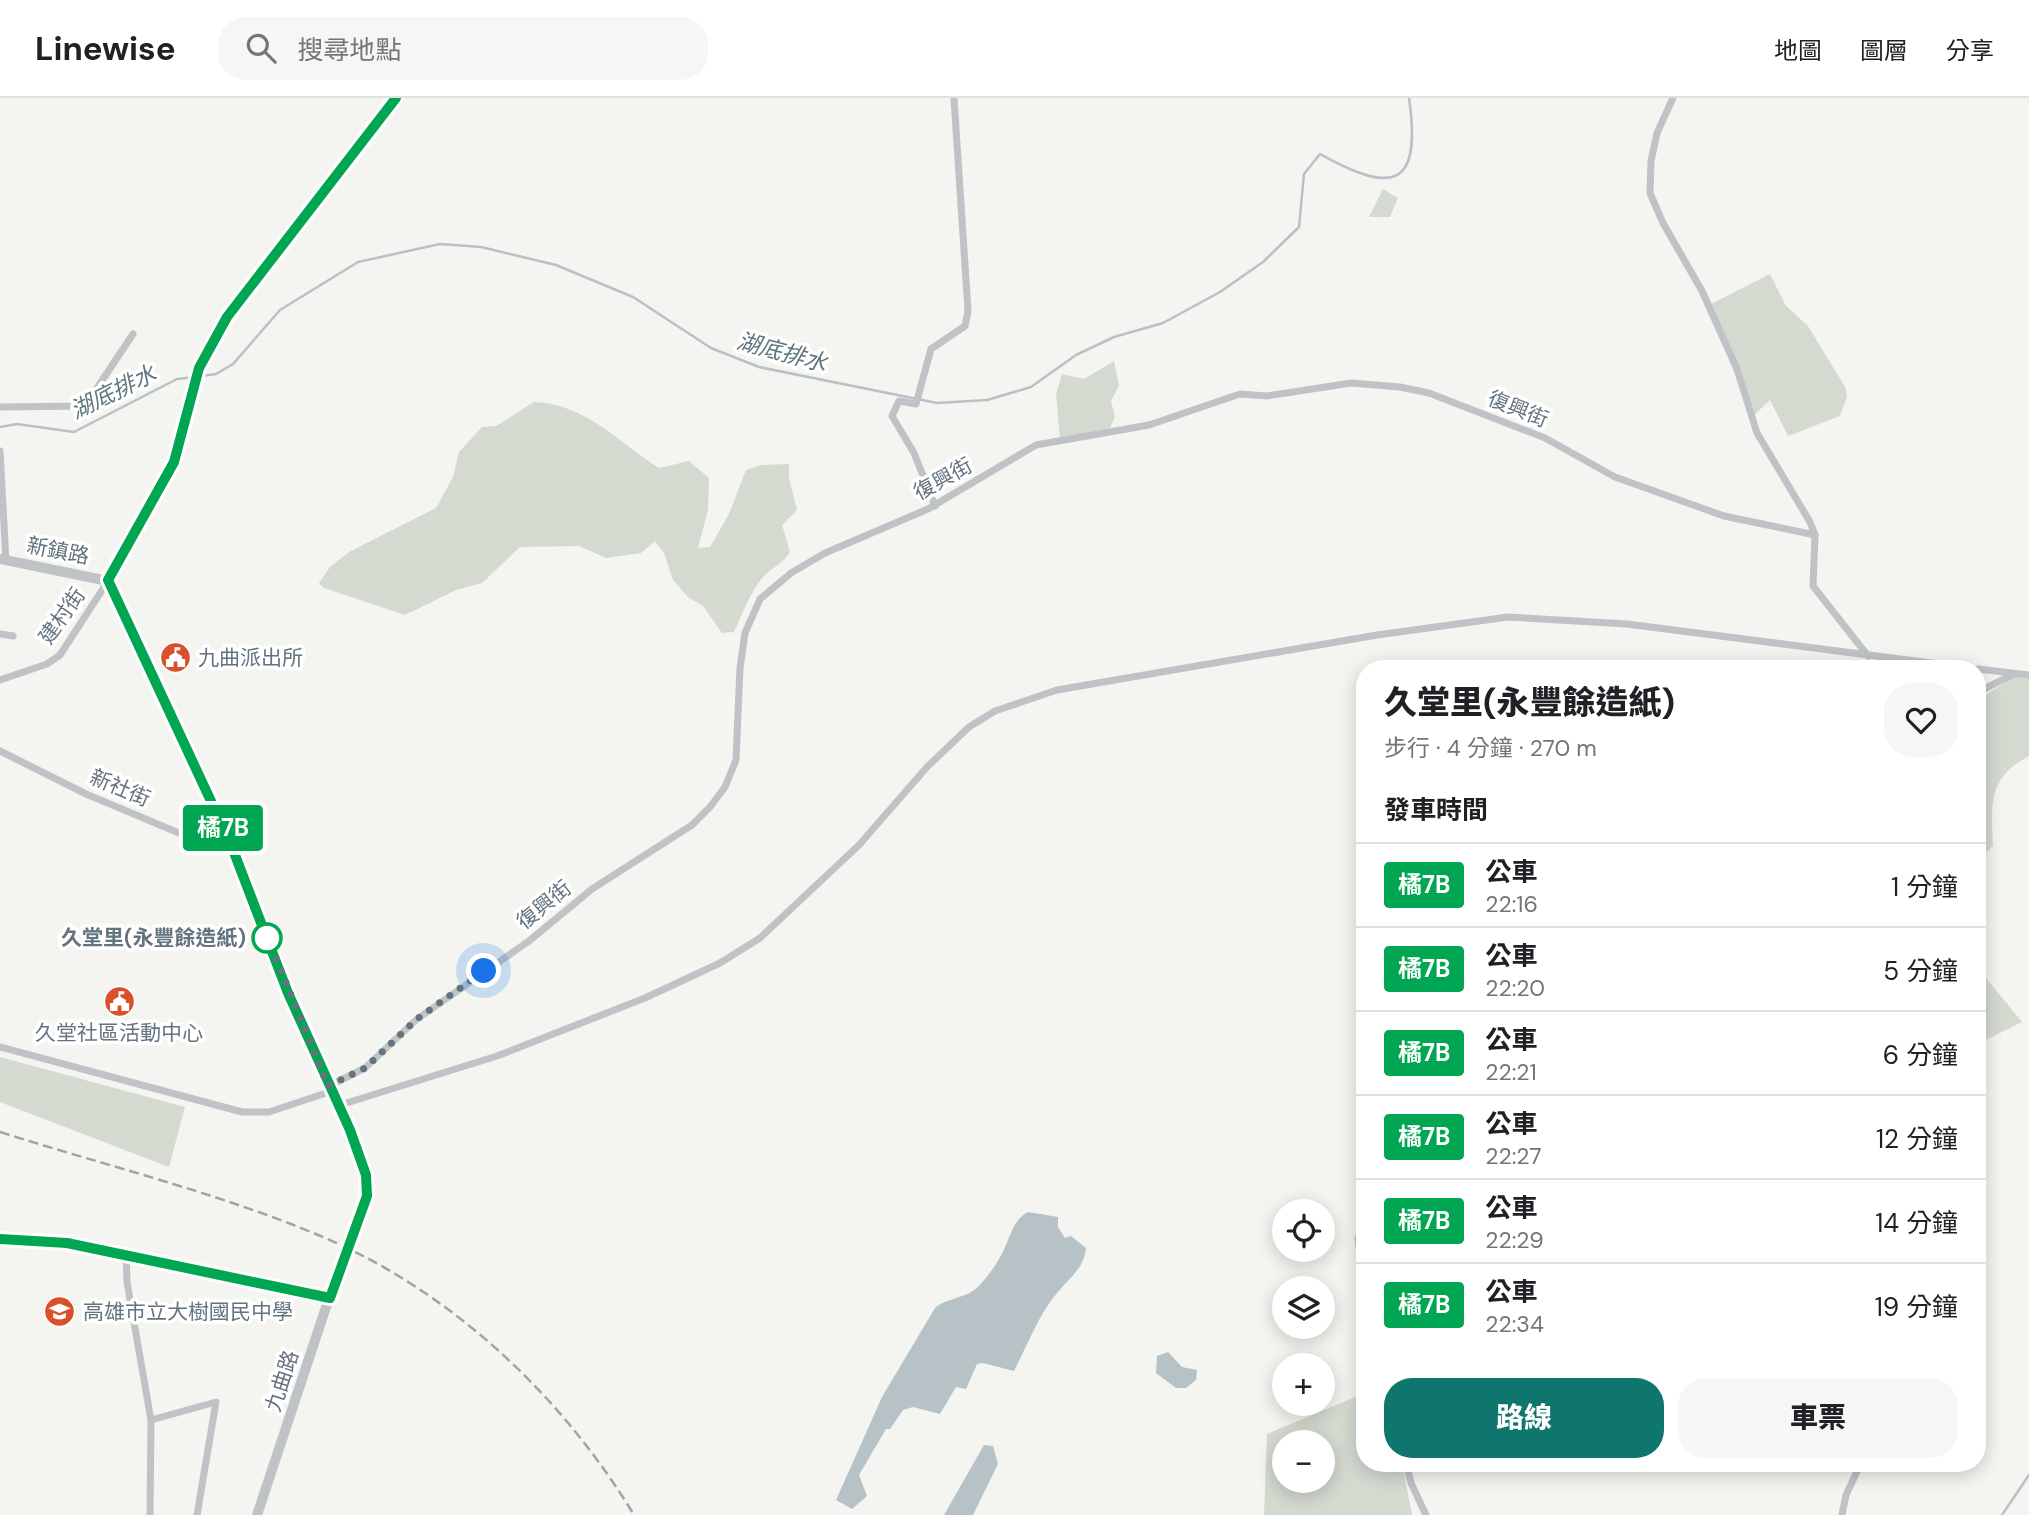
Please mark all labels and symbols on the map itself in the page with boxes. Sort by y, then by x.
water label: 湖底排水 [734,326,831,379]
water label: 湖底排水 [65,358,162,426]
street label: 復興街 [1484,384,1552,434]
street label: 復興街 [909,451,977,507]
street label: 新鎮路 [24,531,92,571]
street label: 建村街 [32,582,92,650]
public building icon: 九曲派出所 [158,641,192,675]
place label: 九曲派出所 [198,644,303,672]
street label: 新社街 [86,763,154,813]
line badge: 橘7B [183,805,263,851]
street label: 復興街 [511,874,577,936]
marker: 久堂里(永豐餘造紙) [252,923,282,953]
place label: 久堂里(永豐餘造紙) [61,924,246,952]
your location [466,953,501,988]
public building icon: 久堂社區活動中心 [102,984,136,1018]
place label: 久堂社區活動中心 [35,1019,203,1047]
school or university icon: 高雄市立大樹國民中學 [43,1295,77,1329]
place label: 高雄市立大樹國民中學 [83,1298,293,1326]
street label: 九曲路 [259,1347,305,1415]

